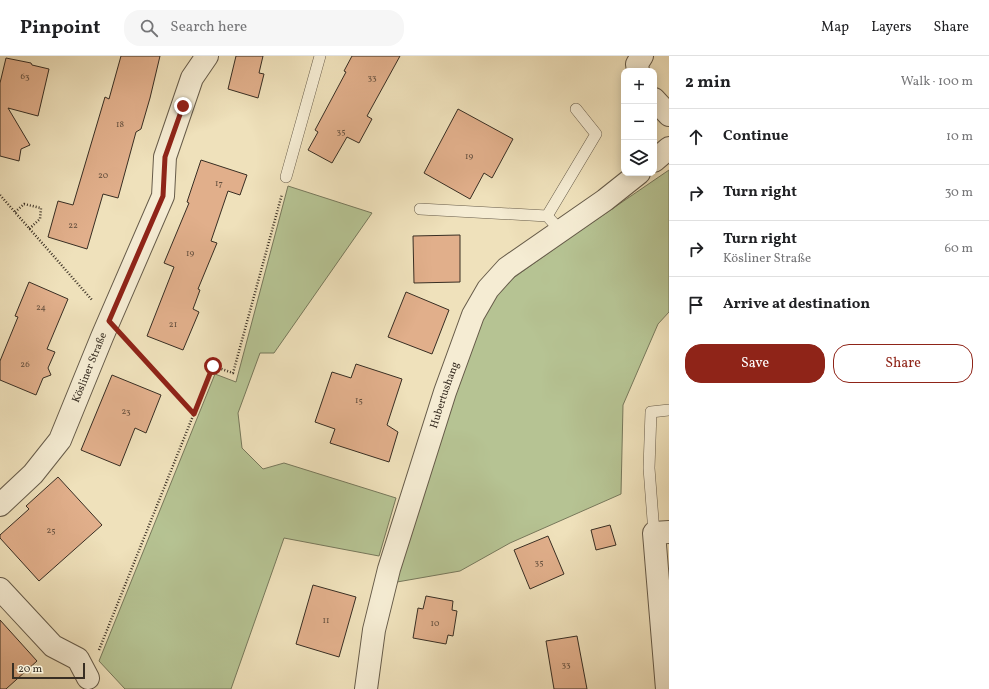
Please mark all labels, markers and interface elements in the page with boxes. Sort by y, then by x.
search box [124,10,404,46]
text: Pinpoint [20,15,100,41]
icon: search [138,17,160,39]
text: Search here [170,17,247,38]
text: Map [821,18,849,37]
text: Layers [871,18,911,37]
text: Share [933,18,969,37]
map controls [621,68,657,176]
button: + [621,68,657,104]
house number: 63 [20,70,30,83]
house number: 33 [367,71,377,84]
text: 2 min [685,71,731,94]
text: Walk · 100 m [901,73,973,91]
route end [174,97,192,115]
button: − [621,104,657,140]
house number: 18 [116,118,124,131]
house number: 35 [337,125,345,138]
icon: ahead [685,126,707,148]
text: Continue [723,126,788,147]
text: 10 m [946,128,973,146]
button: layers [621,140,657,176]
house number: 19 [465,150,473,163]
house number: 20 [98,169,109,182]
house number: 17 [215,177,223,190]
icon: right [685,182,707,204]
text: Turn right [723,182,797,203]
text: 30 m [945,184,973,202]
house number: 22 [68,219,78,232]
text: Turn right [723,229,797,250]
icon: right [685,238,707,260]
text: 60 m [945,240,973,258]
house number: 19 [186,247,194,260]
text: Kösliner Straße [723,250,811,268]
icon: arrive [685,294,707,316]
text: Arrive at destination [723,294,870,315]
house number: 24 [36,301,46,314]
house number: 21 [169,318,177,331]
street label: Kösliner Straße [69,330,111,405]
button: Save [685,344,825,383]
button: Share [833,344,973,383]
route start [204,357,222,375]
house number: 26 [20,358,30,371]
street label: Hubertushang [426,359,463,430]
house number: 15 [355,394,363,407]
house number: 23 [121,405,131,418]
house number: 25 [46,524,56,537]
house number: 35 [535,556,543,569]
house number: 11 [323,614,329,627]
house number: 10 [431,617,440,630]
house number: 33 [561,658,571,671]
scale bar [12,661,85,680]
text: 20 m [18,662,42,677]

